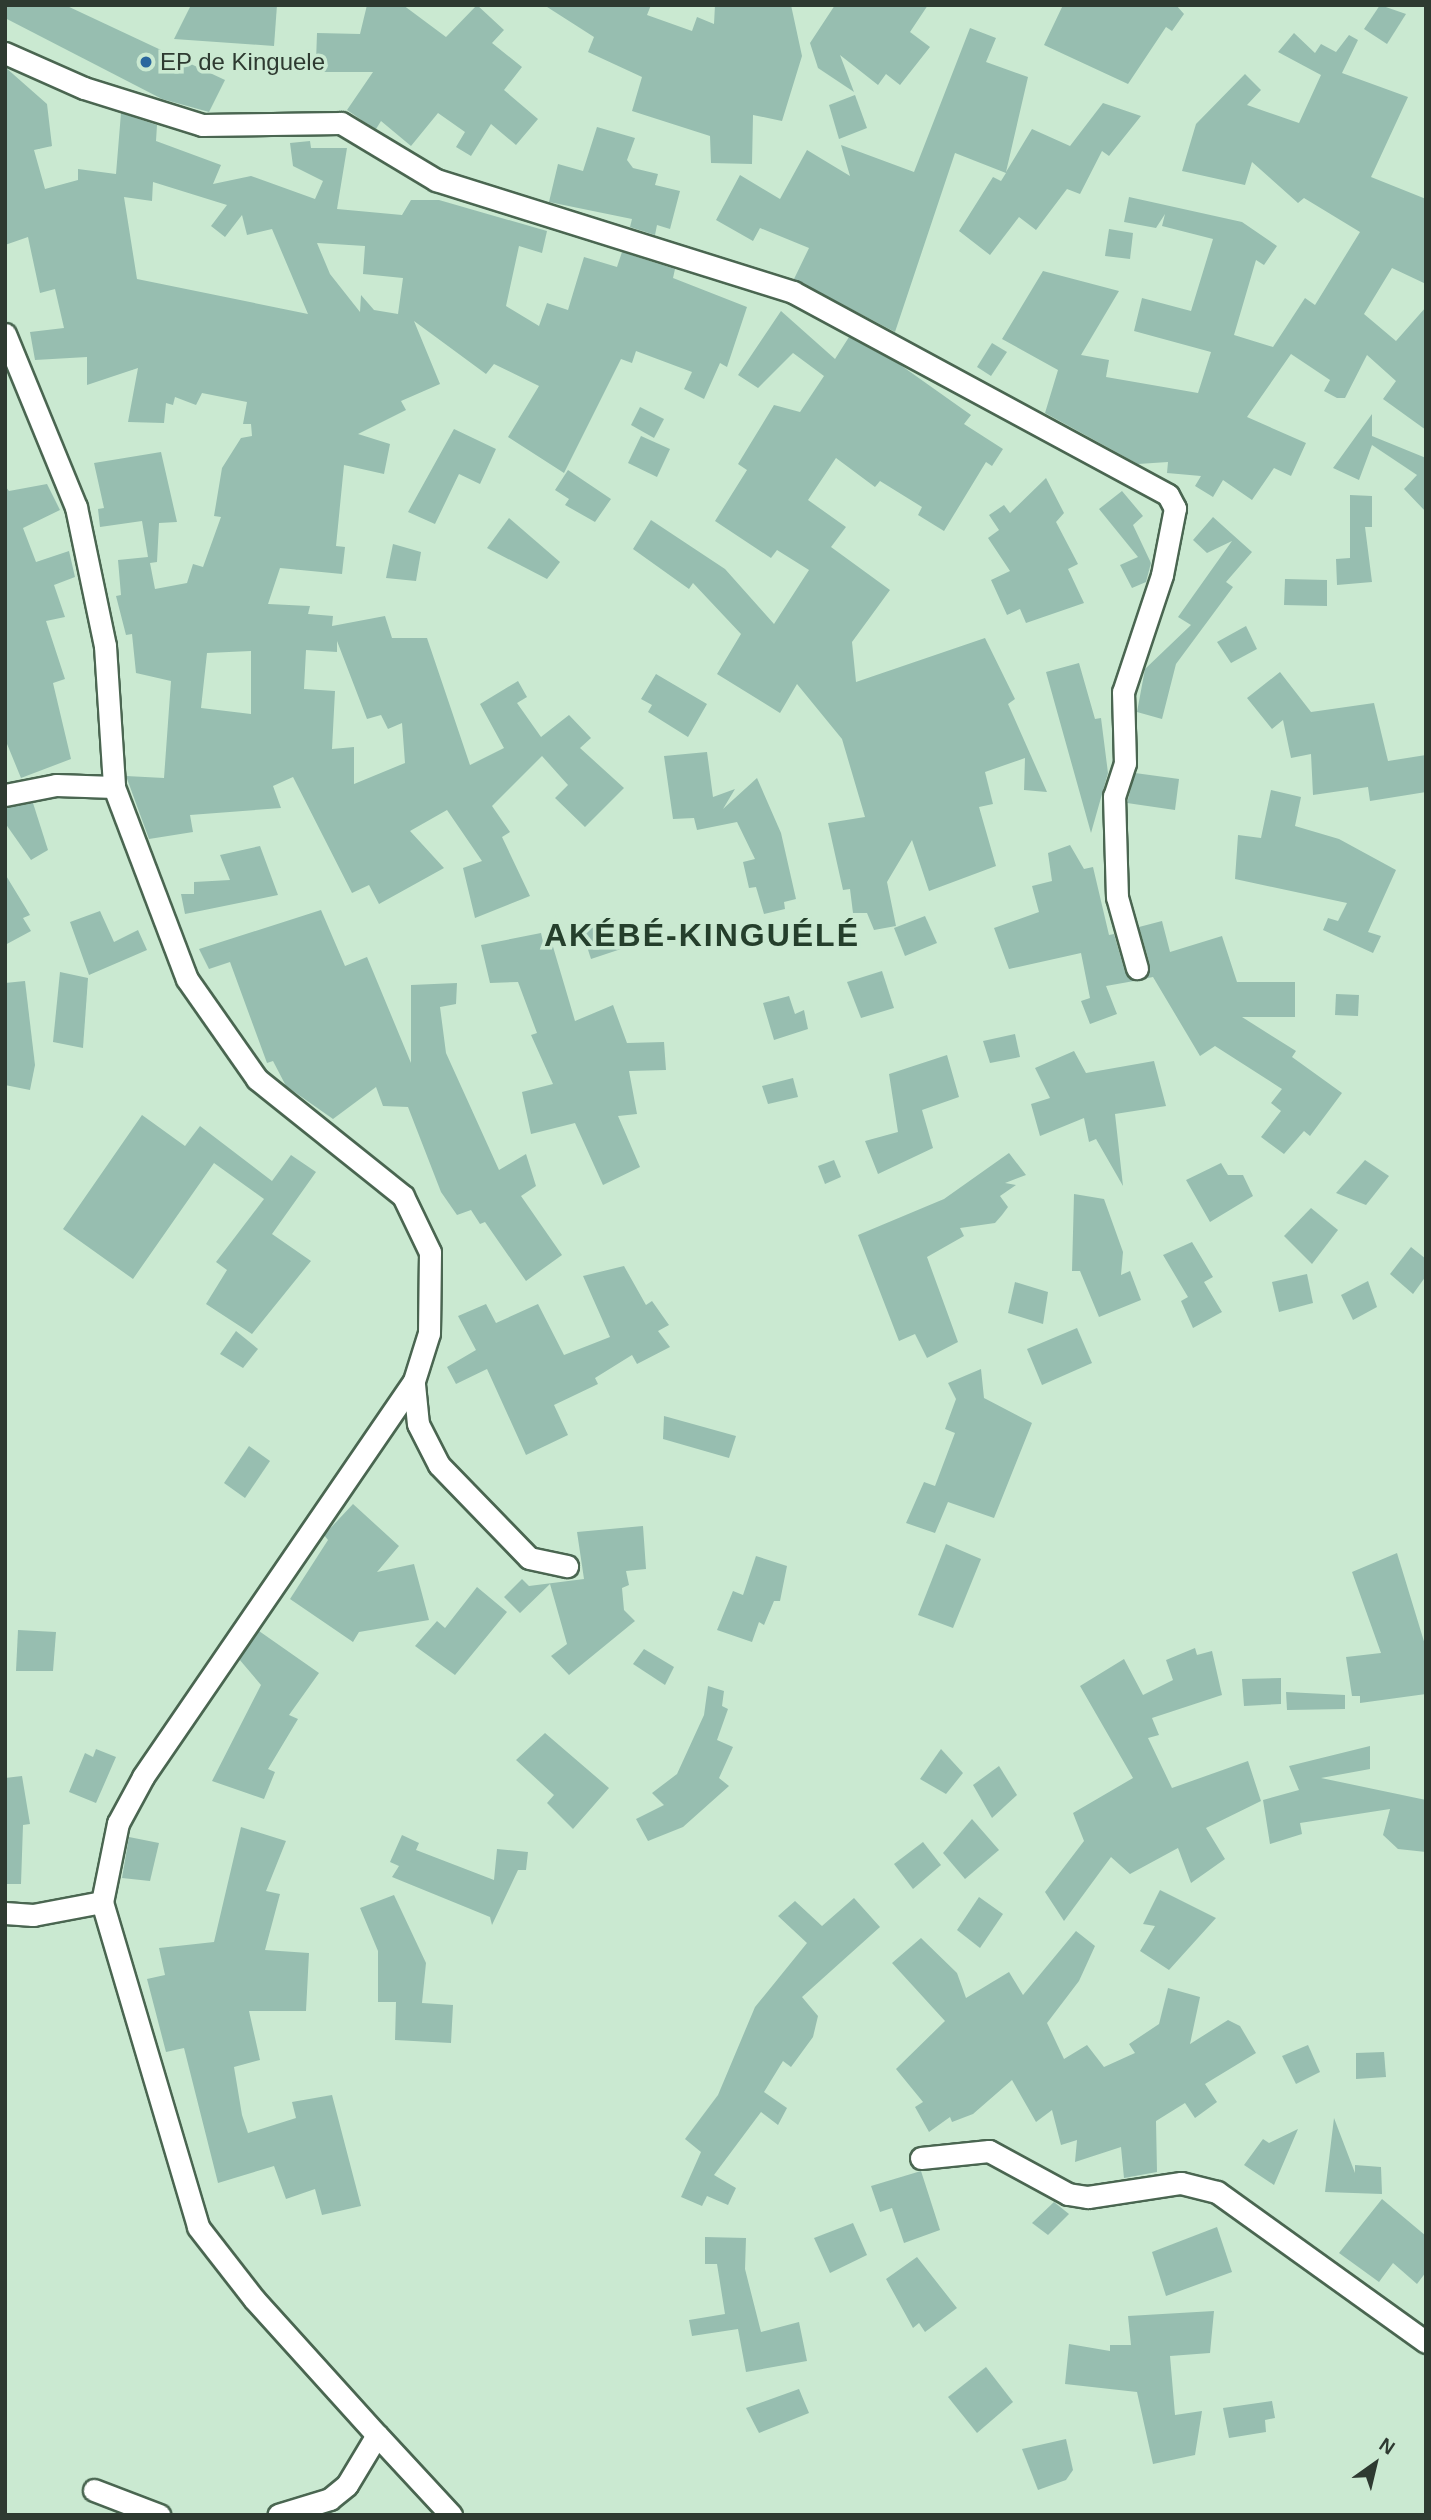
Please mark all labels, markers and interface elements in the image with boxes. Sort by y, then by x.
place label: EP de Kinguele [160,48,325,76]
marker: EP de Kinguele [138,54,154,70]
district label: AKÉBÉ-KINGUÉLÉ [546,916,858,954]
north arrow [1340,2429,1410,2499]
text: N [1375,2434,1399,2459]

